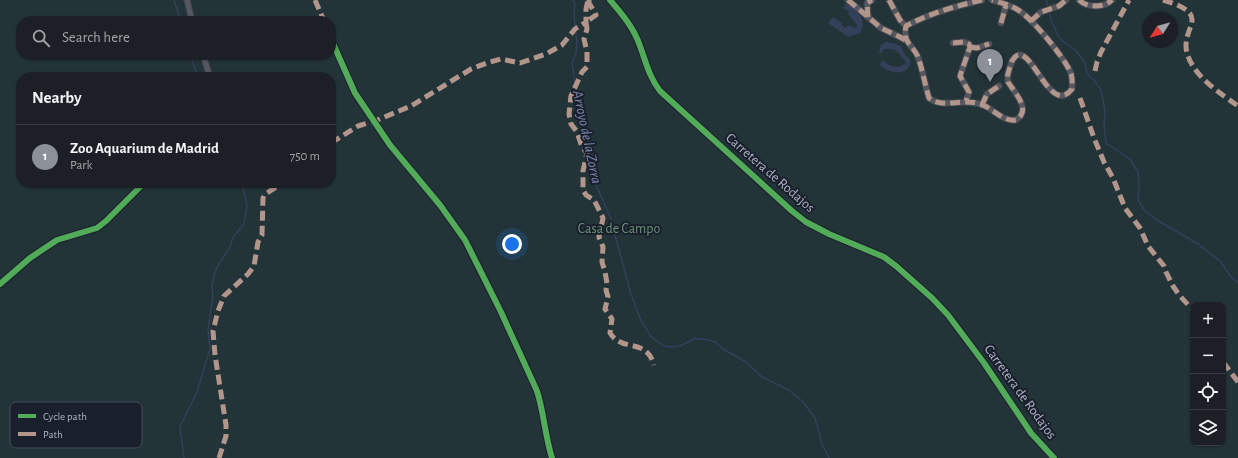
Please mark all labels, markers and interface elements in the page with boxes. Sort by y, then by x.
north arrow [1142,12,1178,48]
search box [16,16,336,60]
icon: search [30,27,52,49]
text: Search here [62,30,130,45]
pin: 1 [977,49,1003,82]
water label: Arroyo de la Zorra [570,88,604,185]
text: Nearby [32,89,82,106]
street label: Carretera de Rodajos [723,131,817,215]
text: Zoo Aquarium de Madrid [70,141,219,156]
text: 1 [43,150,47,163]
text: 750 m [290,150,320,163]
text: Park [70,159,92,172]
park label: Casa de Campo [578,222,660,236]
your location [502,234,522,254]
map controls [1190,302,1226,446]
button: + [1190,302,1226,338]
button: − [1190,338,1226,374]
street label: Carretera de Rodajos [981,342,1059,442]
button: locate [1190,374,1226,410]
legend [10,402,142,448]
button: layers [1190,410,1226,446]
text: Cycle path [43,411,87,422]
text: Path [43,429,63,440]

